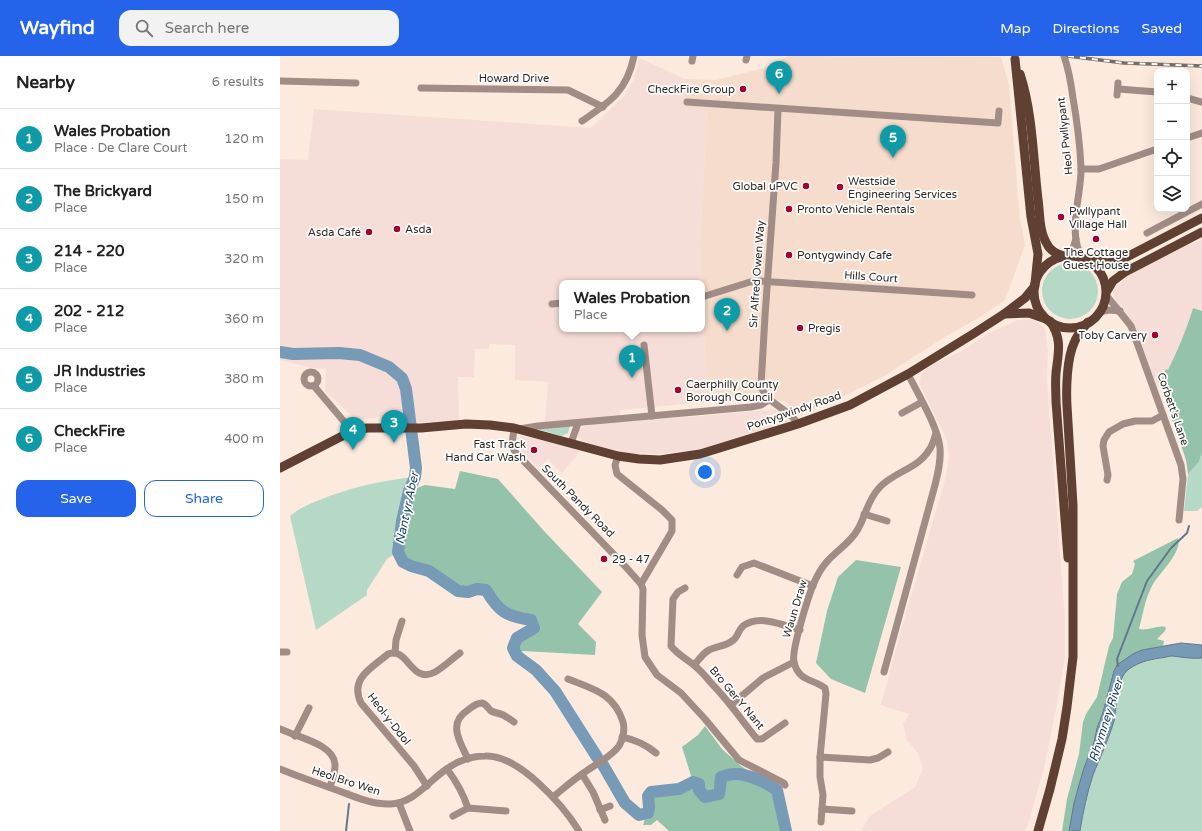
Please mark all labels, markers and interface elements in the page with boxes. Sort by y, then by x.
search box [119,10,399,46]
text: Wayfind [20,17,95,39]
icon: search [133,17,155,39]
text: Search here [165,19,249,37]
text: Map [1000,20,1031,37]
text: Directions [1053,20,1120,37]
text: Saved [1142,20,1182,37]
pin: 6 [766,61,792,94]
map controls [1154,68,1190,212]
button: + [1154,68,1190,104]
text: Nearby [16,72,75,93]
street label: Howard Drive [479,72,549,85]
text: 6 results [212,74,264,90]
place label: CheckFire Group [647,83,735,96]
marker: CheckFire Group [738,84,748,94]
street label: Heol Pwllypant [1054,97,1076,175]
button: − [1154,104,1190,140]
text: Wales Probation [54,122,170,140]
pin: 5 [880,125,906,158]
text: 1 [25,131,33,147]
text: 120 m [224,131,264,147]
text: Place · De Clare Court [54,140,188,156]
button: locate [1154,140,1190,176]
place label: Westside Engineering Services [848,175,957,201]
button: layers [1154,176,1190,212]
place label: Global uPVC [732,180,798,193]
marker: Global uPVC [801,181,811,191]
text: The Brickyard [54,182,152,200]
marker: Westside Engineering Services [835,182,845,192]
text: 2 [25,191,33,207]
text: 150 m [224,191,264,207]
text: Place [54,200,87,216]
place label: Pronto Vehicle Rentals [797,203,915,216]
marker: Pronto Vehicle Rentals [784,204,794,214]
place label: Pwllypant Village Hall [1069,205,1127,231]
marker: Pwllypant Village Hall [1056,212,1066,222]
street label: Sir Alfred Owen Way [747,220,767,328]
place label: Asda [405,223,432,236]
marker: Asda [392,224,402,234]
place label: Asda Café [308,226,361,239]
marker: Asda Café [364,227,374,237]
marker: The Cottage Guest House [1091,234,1101,244]
text: 214 - 220 [54,242,124,260]
place label: The Cottage Guest House [1063,246,1129,272]
place label: Pontygwindy Cafe [797,249,892,262]
marker: Pontygwindy Cafe [784,250,794,260]
text: 3 [25,251,33,267]
text: 320 m [224,251,264,267]
text: Place [54,260,87,276]
street label: Hills Court [844,269,898,285]
popup [559,280,705,332]
text: Wales Probation [574,289,690,307]
pin: 2 [714,298,740,331]
text: 202 - 212 [54,302,124,320]
text: Place [574,307,607,323]
text: 4 [25,311,33,327]
text: 360 m [224,311,264,327]
text: Place [54,320,87,336]
place label: Pregis [808,322,841,335]
marker: Pregis [795,323,805,333]
place label: Toby Carvery [1079,329,1147,342]
marker: Toby Carvery [1150,330,1160,340]
pin: 1 [619,345,645,378]
text: JR Industries [54,362,145,380]
text: 5 [25,371,33,387]
text: 380 m [224,371,264,387]
street label: Corbett's Lane [1154,371,1192,447]
place label: Caerphilly County Borough Council [686,378,778,404]
text: Place [54,380,87,396]
marker: Caerphilly County Borough Council [673,385,683,395]
street label: Pontygwindy Road [745,389,843,433]
pin: 3 [381,410,407,443]
pin: 4 [340,417,366,450]
text: CheckFire [54,422,125,440]
text: 6 [25,431,33,447]
text: 400 m [224,431,264,447]
place label: Fast Track Hand Car Wash [445,438,526,464]
text: Place [54,440,87,456]
marker: Fast Track Hand Car Wash [529,445,539,455]
street label: South Pandy Road [539,462,617,540]
your location [695,462,715,482]
water label: Nant yr Aber [393,469,422,545]
button: Save [16,480,136,517]
button: Share [144,480,264,517]
place label: 29 - 47 [612,553,650,566]
marker: 29 - 47 [599,554,609,564]
street label: Waun Draw [780,578,810,640]
street label: Bro Ger Y Nant [707,664,767,732]
water label: Rhymney River [1086,676,1126,763]
street label: Heol-y-Ddol [365,690,413,748]
street label: Heol Bro Wen [310,764,382,798]

